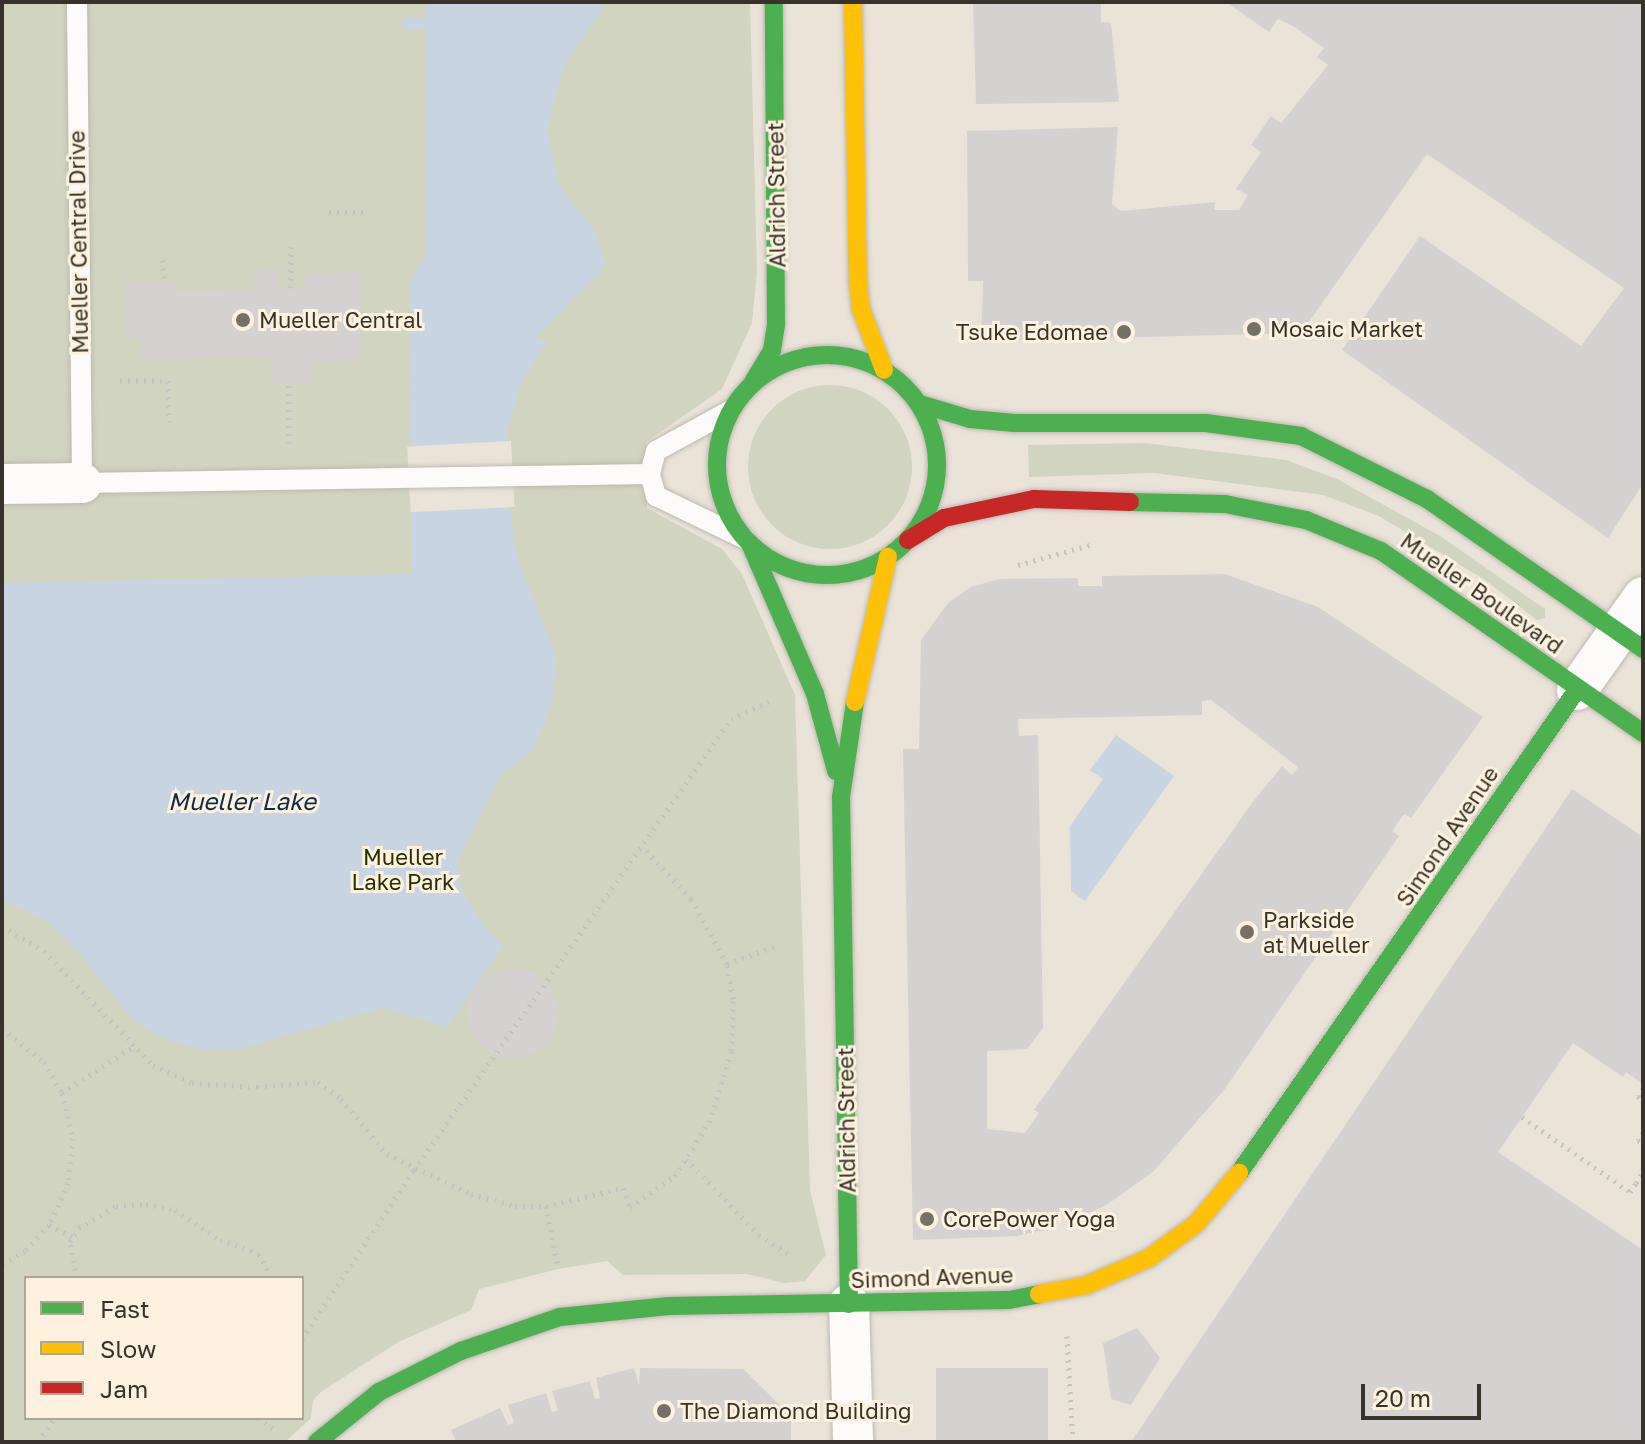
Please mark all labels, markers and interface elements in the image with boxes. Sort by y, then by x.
street label: Aldrich Street [762,122,790,268]
street label: Mueller Central Drive [63,130,93,354]
place label: Mueller Central [259,307,422,333]
marker: Mueller Central [234,311,252,329]
place label: Mosaic Market [1270,316,1423,342]
place label: Tsuke Edomae [956,319,1108,345]
marker: Mosaic Market [1245,320,1263,338]
marker: Tsuke Edomae [1115,323,1133,341]
street label: Mueller Boulevard [1396,527,1568,659]
street label: Simond Avenue [1391,761,1503,911]
water label: Mueller Lake [168,787,316,815]
park label: Mueller Lake Park [351,843,455,894]
place label: Parkside at Mueller [1263,906,1370,958]
marker: Parkside at Mueller [1238,923,1256,941]
street label: Aldrich Street [832,1047,860,1193]
place label: CorePower Yoga [943,1206,1115,1232]
marker: CorePower Yoga [918,1210,936,1228]
street label: Simond Avenue [850,1261,1014,1293]
legend [24,1276,304,1420]
text: Fast [100,1294,150,1323]
text: Slow [100,1334,156,1363]
scale bar [1365,1368,1485,1418]
text: Jam [100,1374,148,1403]
text: 20 m [1375,1383,1431,1412]
place label: The Diamond Building [680,1398,912,1424]
marker: The Diamond Building [655,1402,673,1420]

